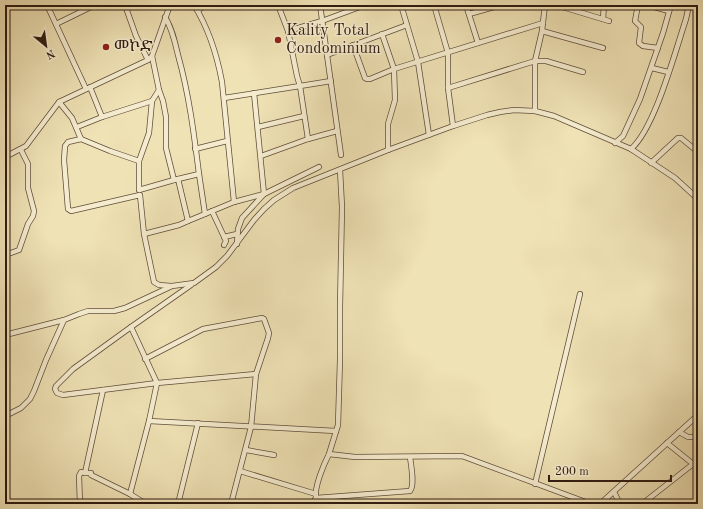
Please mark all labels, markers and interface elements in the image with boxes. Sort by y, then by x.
place label: Kality Total Condominium [286,23,381,57]
north arrow [26,26,66,66]
marker: Kality Total Condominium [273,35,283,45]
place label: መኮድ [114,39,153,55]
marker: መኮድ [101,42,111,52]
text: N [43,47,56,61]
scale bar [549,457,671,483]
text: 200 m [555,466,589,478]

